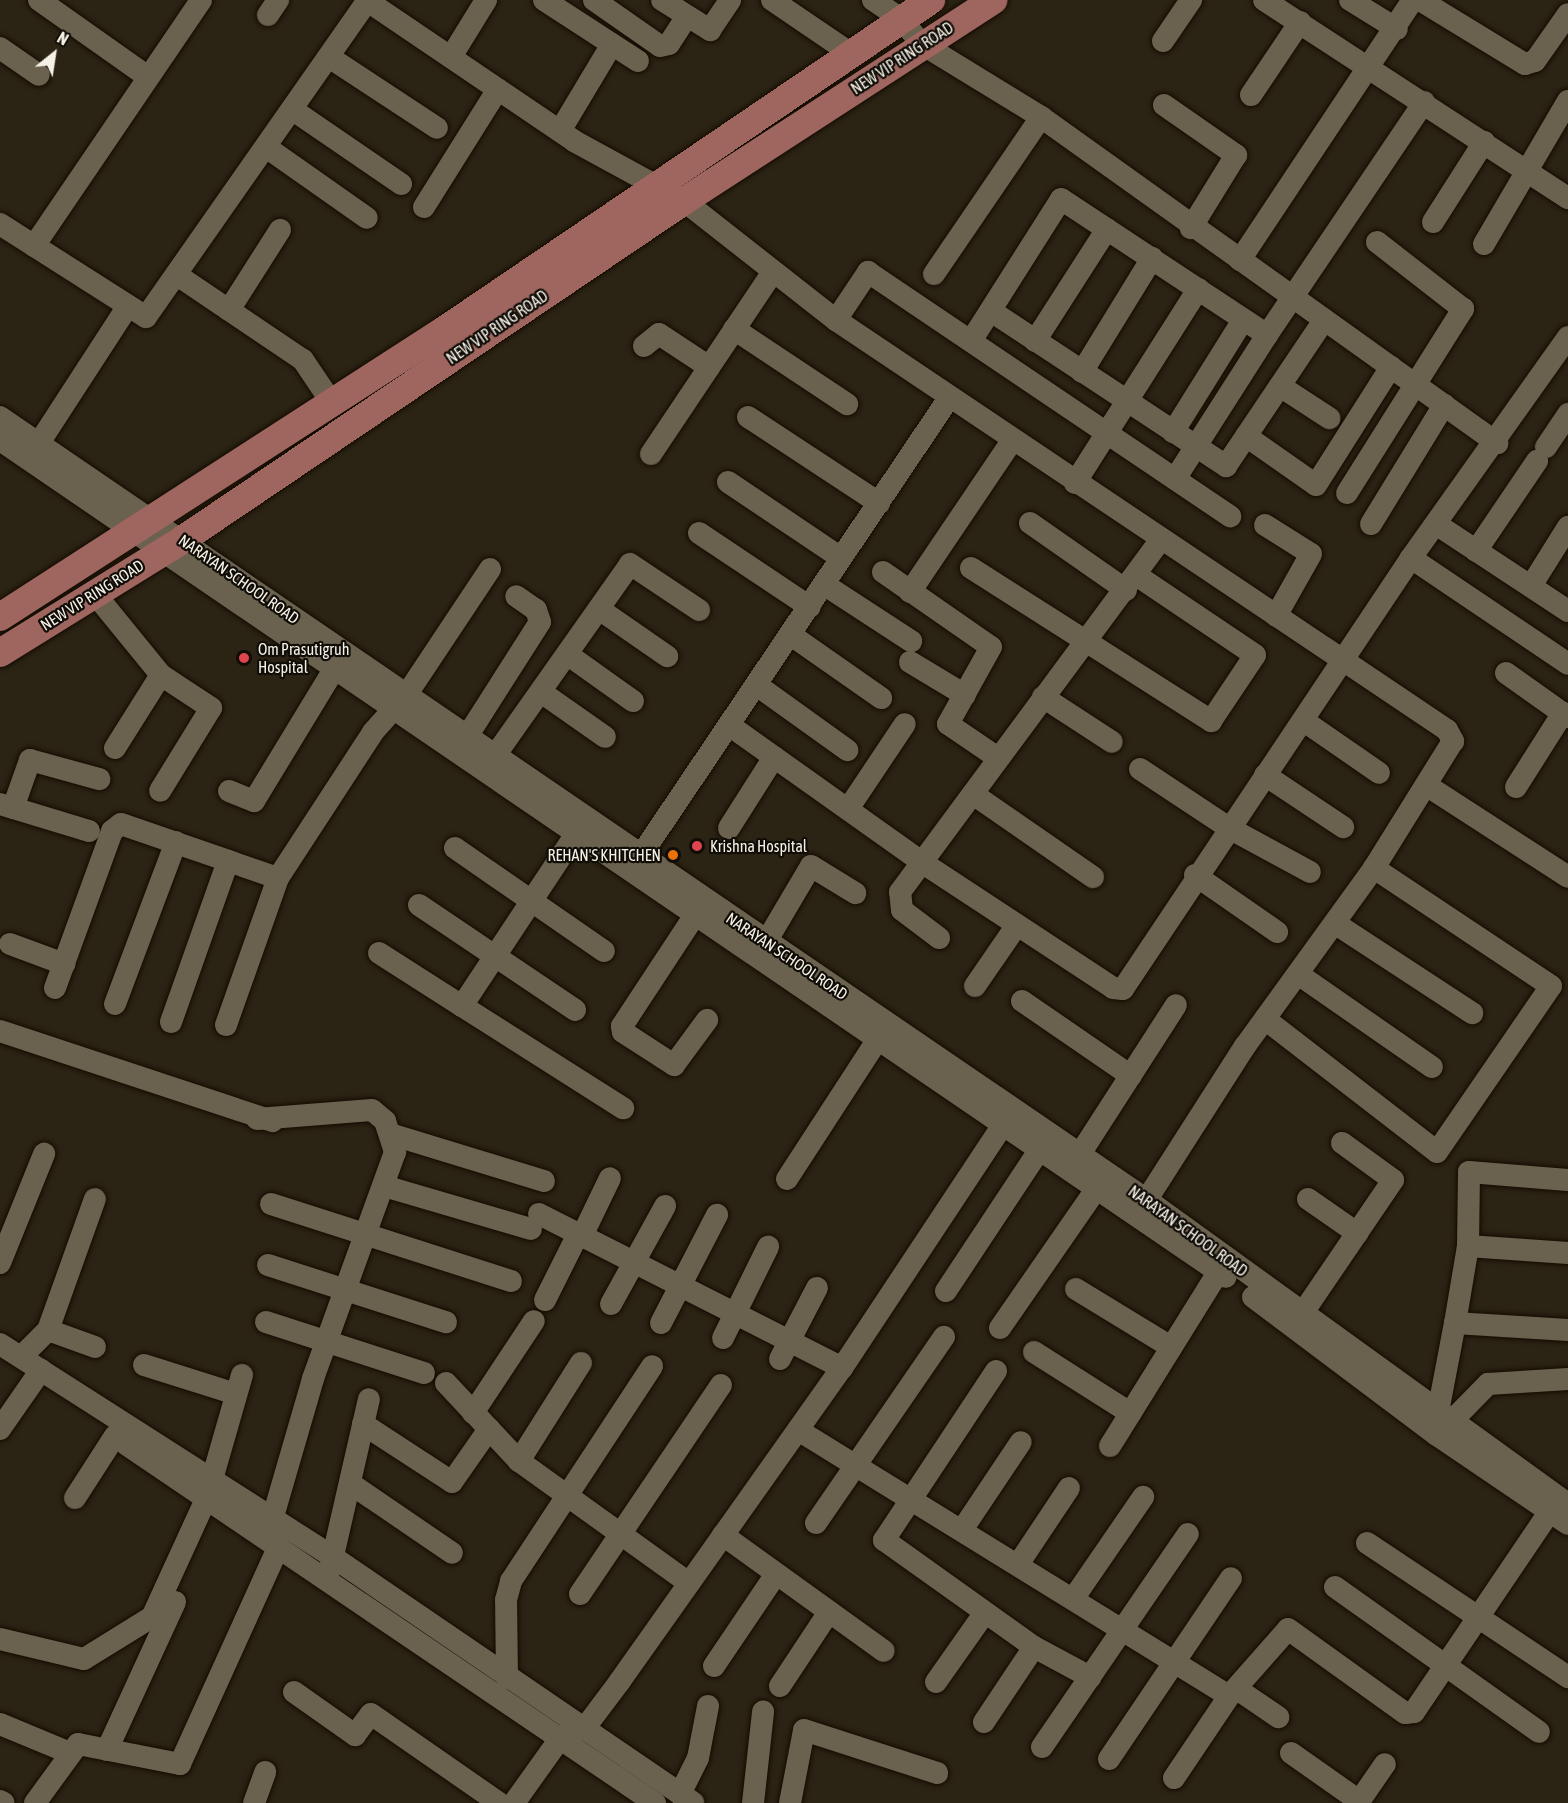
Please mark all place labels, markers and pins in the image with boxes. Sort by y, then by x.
place label: Om Prasutigruh Hospital [258,639,349,677]
marker: Om Prasutigruh Hospital [235,649,253,667]
place label: Krishna Hospital [710,836,807,856]
marker: Krishna Hospital [688,837,706,855]
place label: REHAN'S KHITCHEN [547,845,661,865]
marker: REHAN'S KHITCHEN [666,848,680,862]

